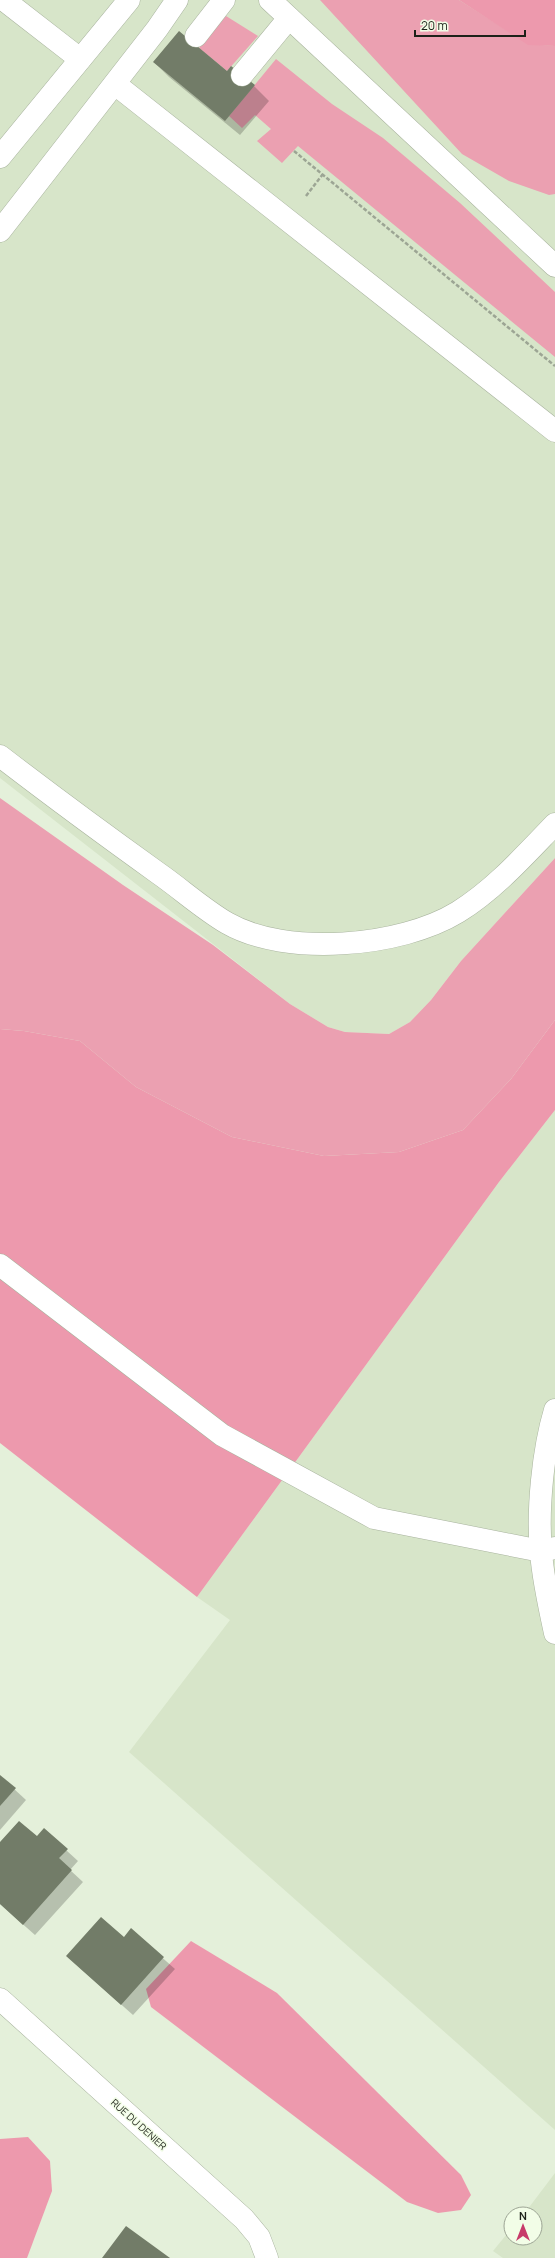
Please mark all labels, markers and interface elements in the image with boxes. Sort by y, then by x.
scale bar [415,12,525,38]
text: 20 m [421,17,448,34]
street label: RUE DU DENIER [108,2095,170,2153]
north arrow [503,2206,543,2246]
text: N [519,2208,527,2223]

